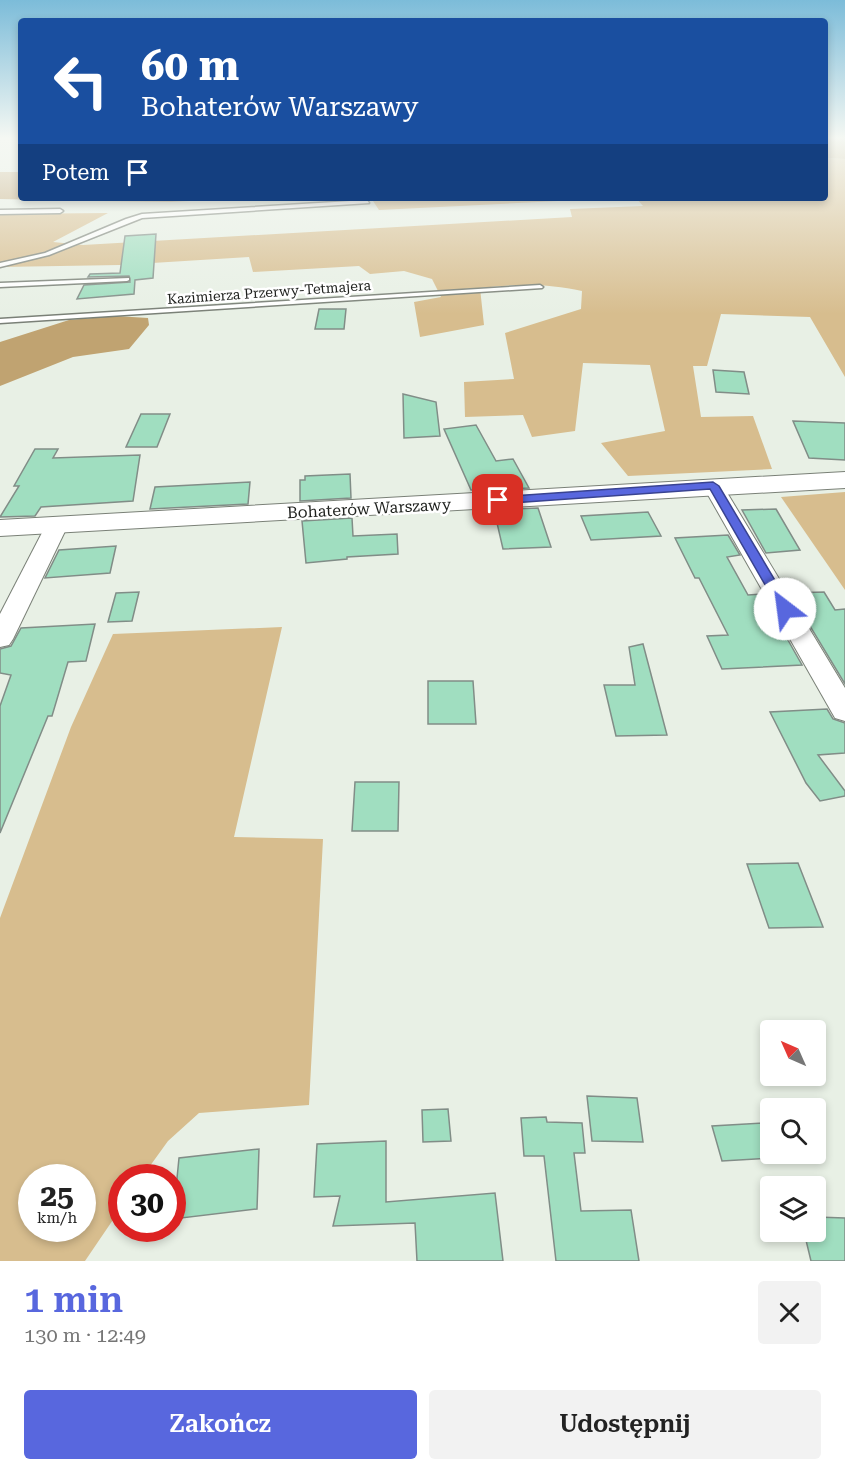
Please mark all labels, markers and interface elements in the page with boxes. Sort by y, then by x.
text: 60 m [141,41,239,90]
icon: left [42,42,120,120]
text: Bohaterów Warszawy [141,91,419,123]
icon: arrive [121,156,154,189]
text: Potem [42,160,109,185]
street label: Kazimierza Przerwy-Tetmajera [166,277,372,307]
pin [472,474,523,525]
icon: arrive [481,483,514,516]
street label: Bohaterów Warszawy [286,495,452,522]
position arrow [753,577,817,641]
north arrow [760,1020,826,1086]
map controls [760,1020,826,1242]
button: search [760,1098,826,1164]
speed limit sign: 30 [108,1164,186,1242]
button: layers [760,1176,826,1242]
text: 25 [40,1178,74,1213]
text: km/h [37,1209,77,1227]
text: 1 min [24,1279,123,1321]
button: close [758,1281,821,1344]
text: 130 m · 12:49 [24,1323,146,1347]
button: Zakończ [24,1390,417,1459]
button: Udostępnij [429,1390,821,1459]

